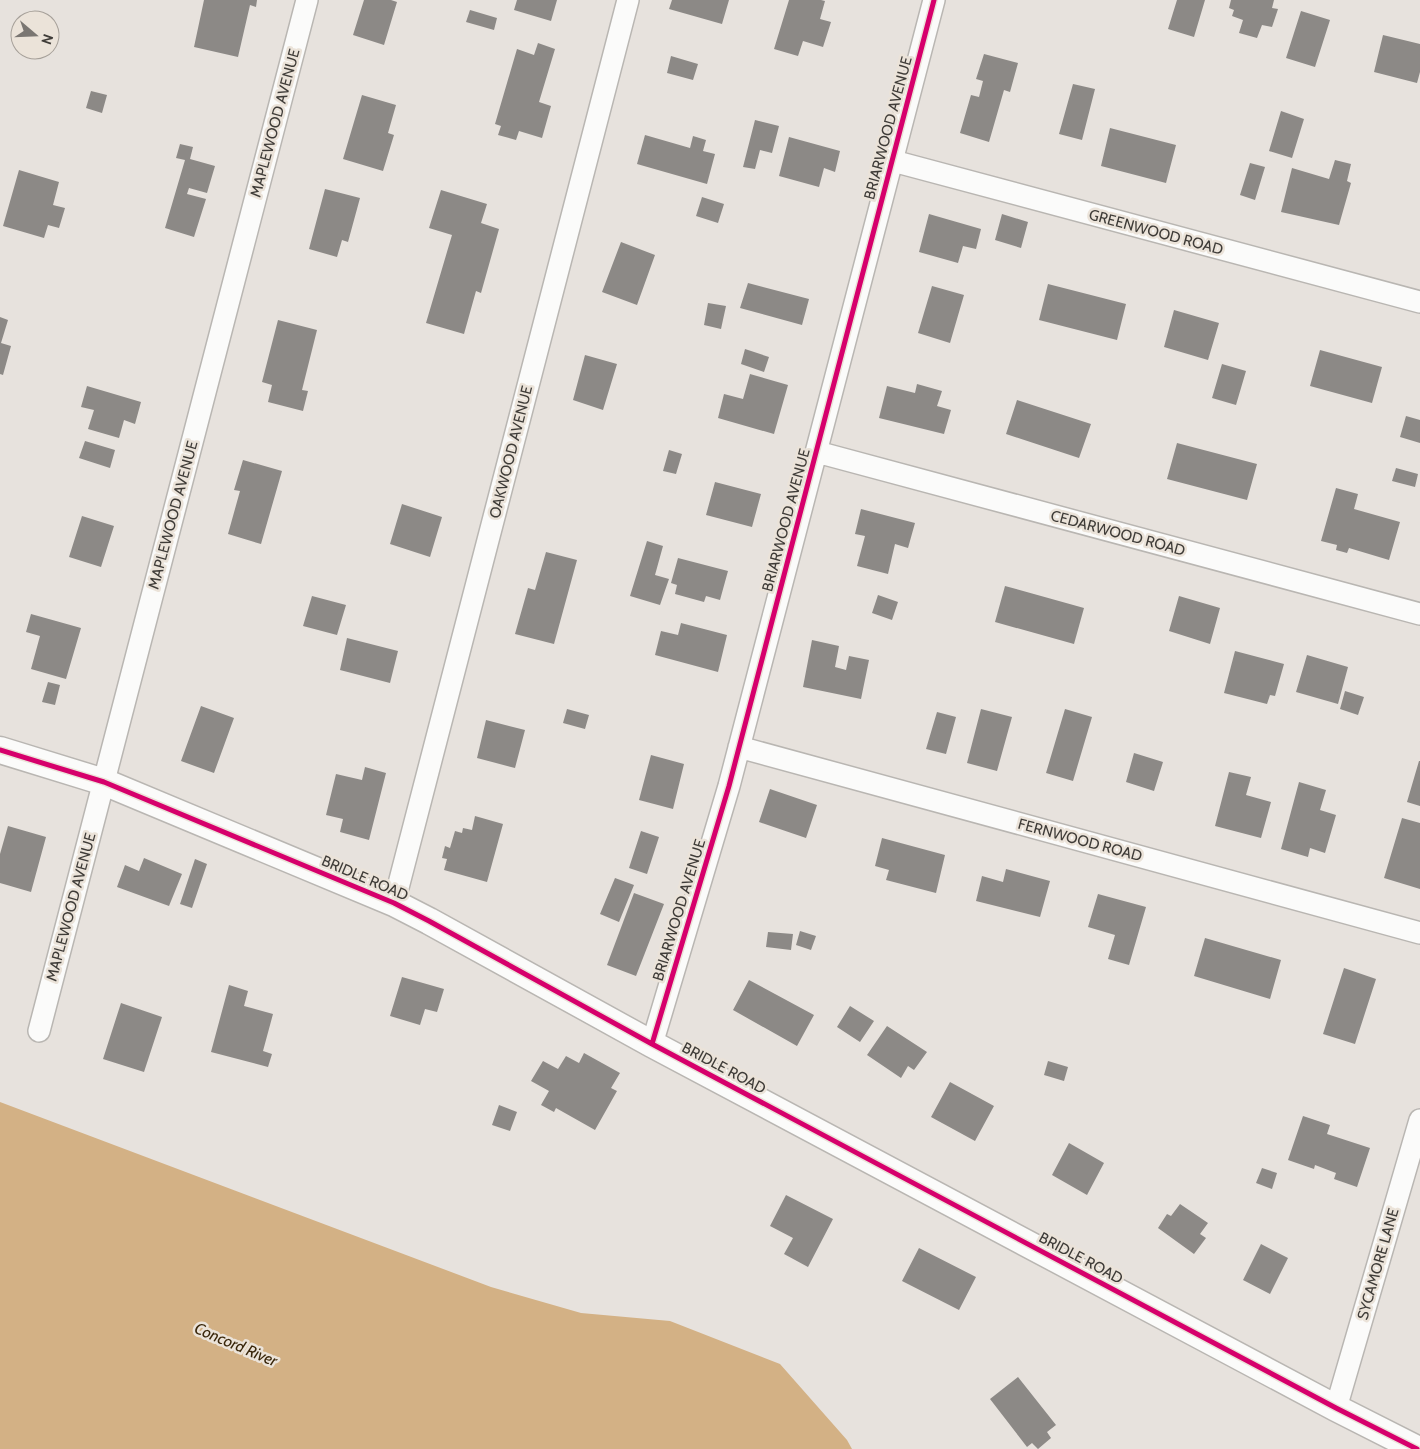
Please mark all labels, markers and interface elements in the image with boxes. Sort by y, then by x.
north arrow [10,10,60,60]
text: N [37,32,57,47]
street label: MAPLEWOOD AVENUE [247,47,303,199]
street label: BRIARWOOD AVENUE [860,55,916,201]
street label: GREENWOOD ROAD [1087,205,1225,259]
street label: OAKWOOD AVENUE [486,384,536,520]
street label: MAPLEWOOD AVENUE [145,439,201,591]
street label: BRIARWOOD AVENUE [758,447,814,593]
street label: CEDARWOOD ROAD [1049,506,1187,560]
street label: FERNWOOD ROAD [1016,815,1144,865]
street label: MAPLEWOOD AVENUE [43,831,99,983]
street label: BRIARWOOD AVENUE [649,837,709,983]
street label: BRIDLE ROAD [319,852,411,904]
street label: BRIDLE ROAD [679,1038,769,1098]
street label: SYCAMORE LANE [1353,1206,1403,1322]
street label: BRIDLE ROAD [1036,1228,1126,1288]
water label: Concord River [192,1319,281,1371]

